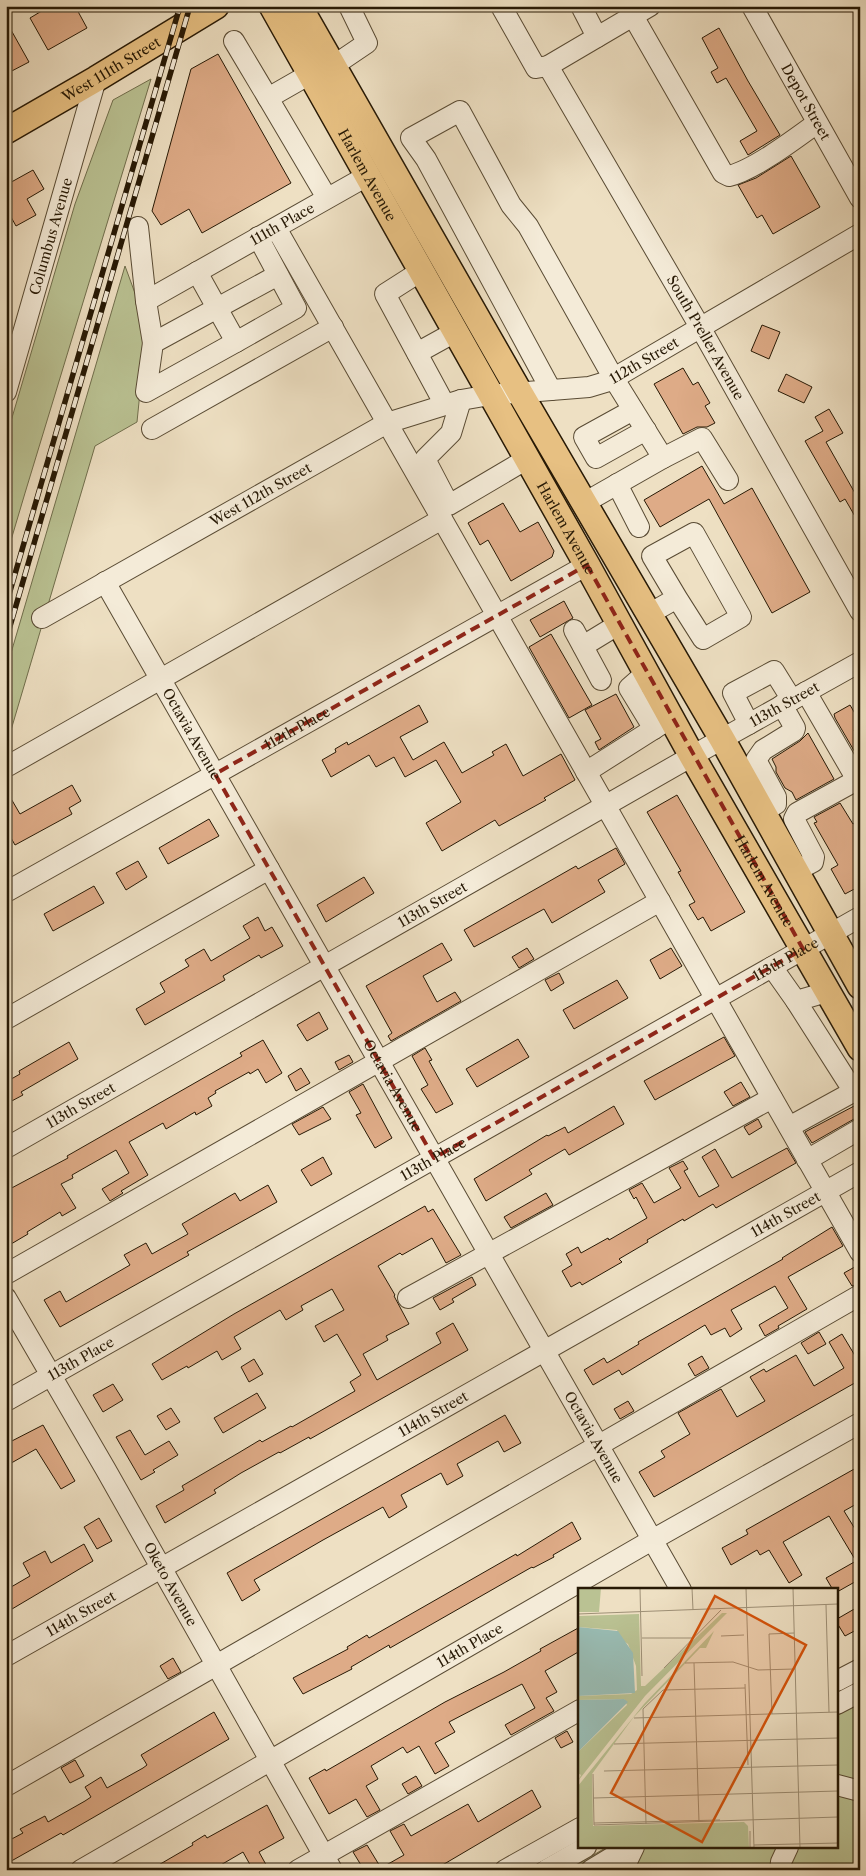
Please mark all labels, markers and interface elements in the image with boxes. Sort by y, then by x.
street label: West 111th Street [58,33,164,106]
street label: Depot Street [777,60,835,143]
street label: Harlem Avenue [334,126,400,225]
street label: Columbus Avenue [25,175,76,297]
street label: 111th Place [247,199,318,249]
street label: South Preller Avenue [663,272,748,403]
street label: 112th Street [606,333,682,388]
street label: West 112th Street [206,459,314,531]
street label: Harlem Avenue [533,478,599,577]
street label: 113th Street [747,678,822,731]
street label: Octavia Avenue [158,685,225,783]
street label: 112th Place [261,702,334,754]
street label: Harlem Avenue [730,832,798,931]
street label: 113th Street [395,878,470,931]
street label: 113th Place [749,933,822,985]
street label: Octavia Avenue [359,1036,426,1135]
street label: 113th Street [43,1078,118,1132]
street label: 113th Place [397,1133,469,1185]
street label: 114th Street [748,1187,824,1241]
street label: 113th Place [45,1333,117,1384]
street label: 114th Street [395,1387,471,1441]
street label: Octavia Avenue [560,1388,627,1487]
street label: Oketo Avenue [140,1539,201,1629]
street label: 114th Street [43,1587,119,1640]
inset map [578,1588,838,1848]
street label: 114th Place [433,1619,506,1671]

